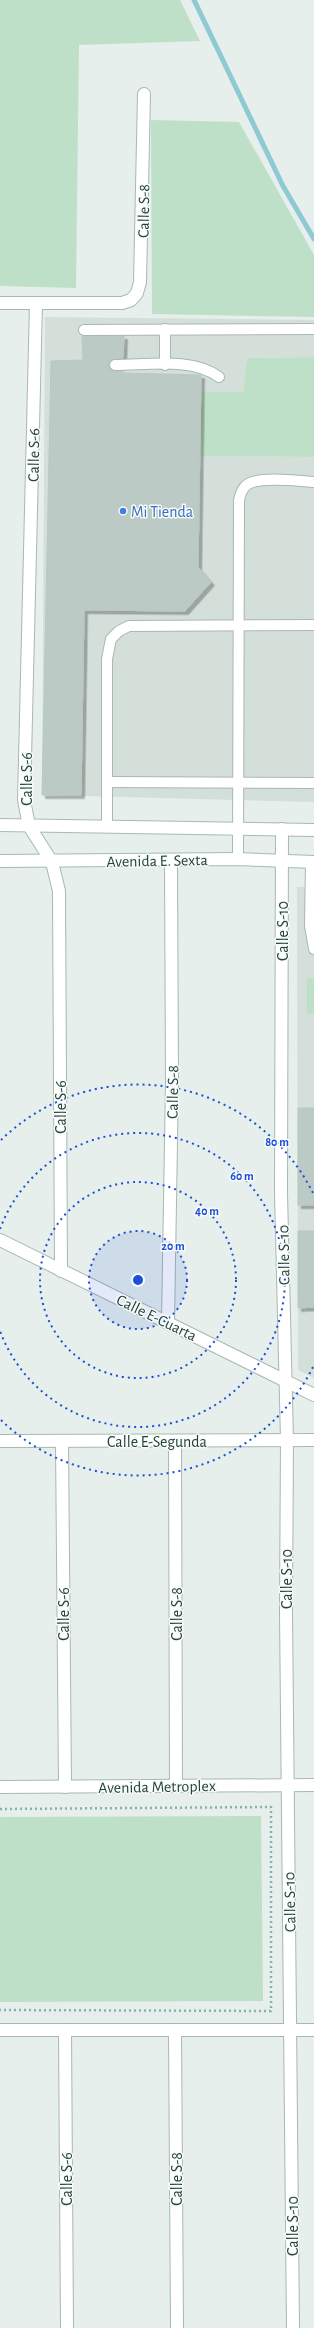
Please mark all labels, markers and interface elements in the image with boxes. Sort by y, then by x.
street label: Calle S-8 [136,184,152,238]
street label: Calle S-6 [26,428,42,482]
place label: Mi Tienda [131,504,193,520]
marker: Mi Tienda [118,506,128,516]
street label: Calle S-6 [19,752,35,806]
street label: Avenida E. Sexta [106,852,208,870]
street label: Calle S-10 [275,901,291,961]
street label: Calle S-8 [165,1065,181,1119]
street label: Calle S-6 [53,1080,69,1134]
text: 80 m [265,1136,289,1148]
text: 60 m [230,1170,254,1182]
text: 40 m [195,1205,219,1217]
street label: Calle S-10 [275,1225,293,1285]
text: 20 m [161,1240,185,1252]
centre of rings [131,1273,145,1287]
street label: Calle E-Cuarta [114,1292,199,1344]
street label: Calle E-Segunda [107,1434,207,1450]
street label: Calle S-10 [279,1549,295,1609]
street label: Calle S-6 [56,1587,72,1641]
street label: Calle S-8 [169,1587,185,1641]
street label: Avenida Metroplex [98,1778,216,1796]
street label: Calle S-10 [281,1872,299,1932]
street label: Calle S-6 [59,2152,75,2206]
street label: Calle S-8 [169,2152,185,2206]
street label: Calle S-10 [285,2196,301,2256]

